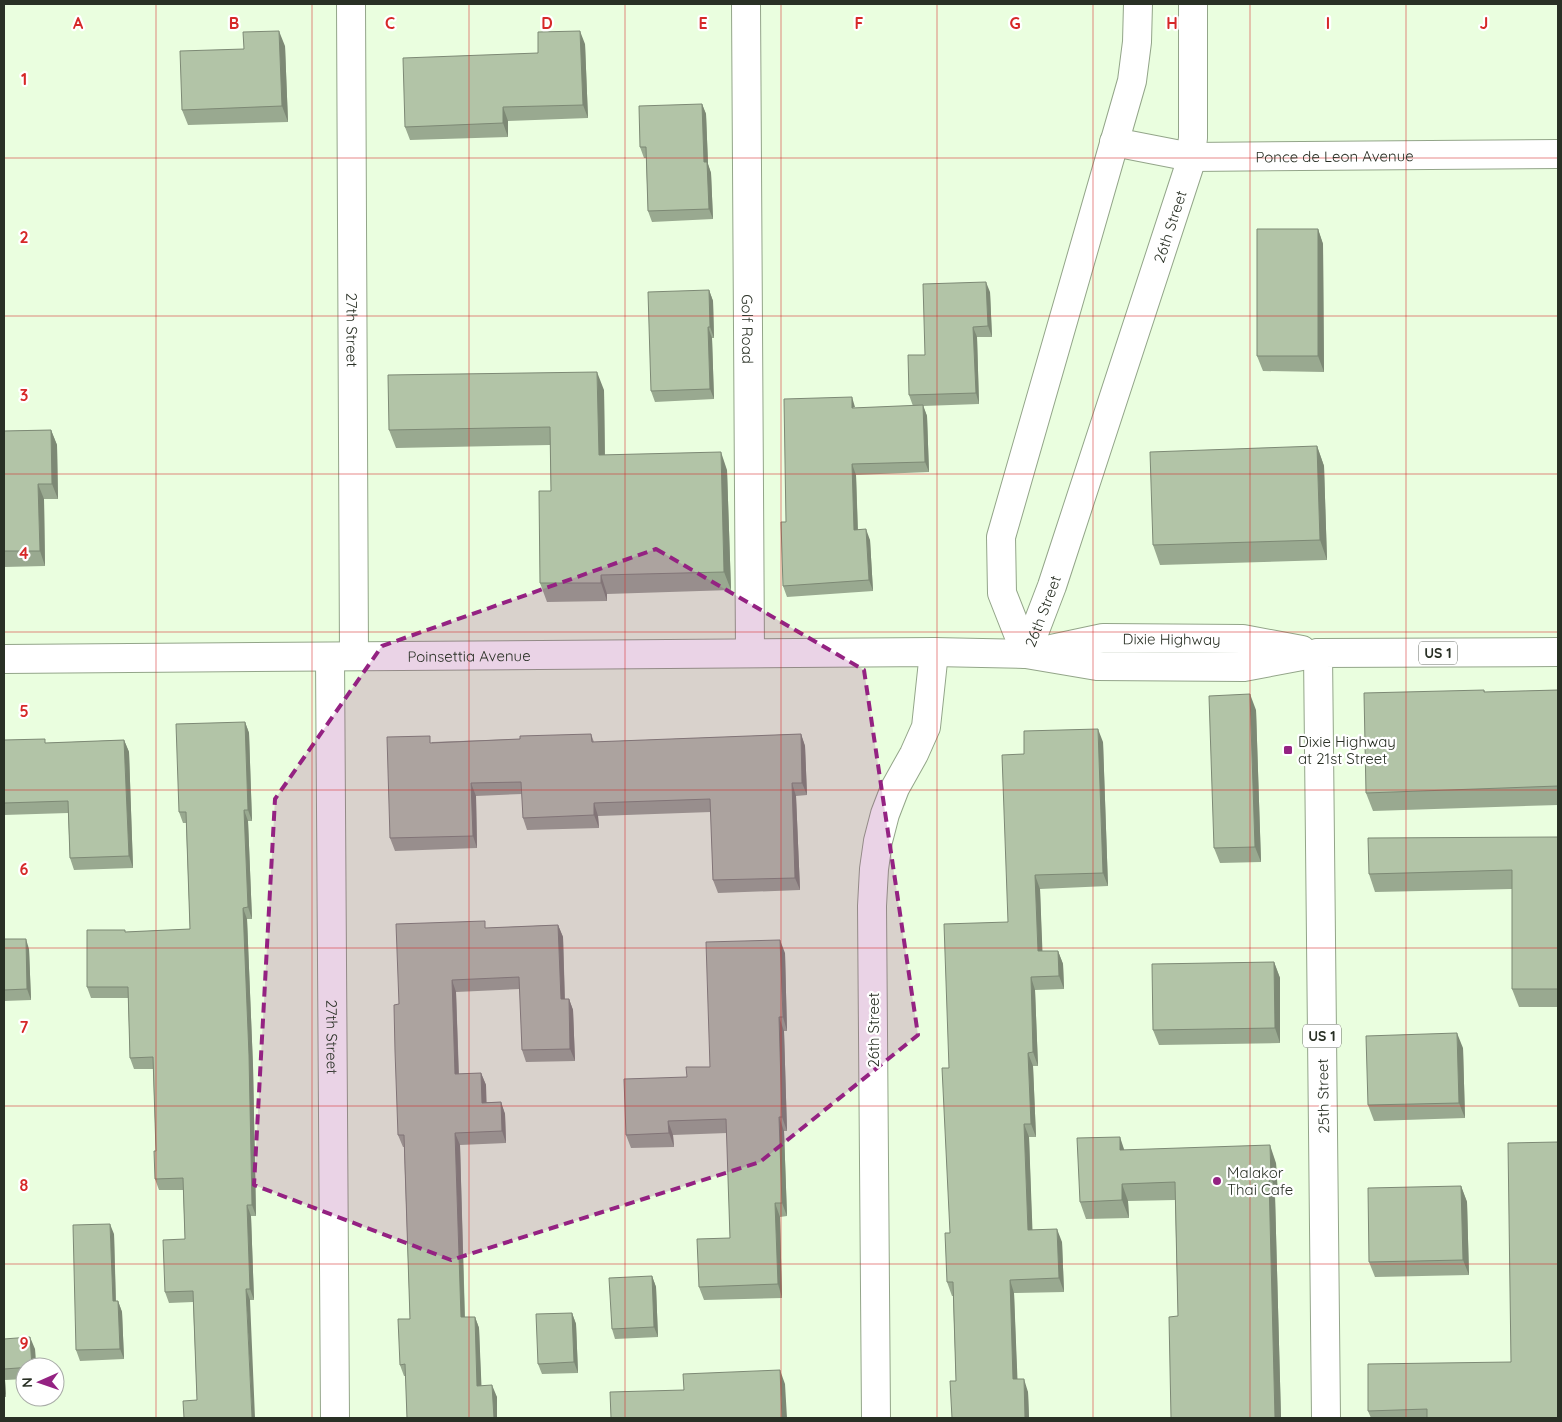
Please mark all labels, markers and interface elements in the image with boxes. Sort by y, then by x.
text: A [73,13,84,33]
text: B [229,13,239,33]
text: C [385,13,395,33]
text: D [541,13,553,33]
text: E [698,13,708,33]
text: F [855,13,864,33]
text: G [1009,13,1021,33]
text: H [1166,13,1178,33]
text: I [1326,13,1330,33]
text: J [1480,13,1488,33]
text: 1 [21,69,27,89]
street label: Ponce de Leon Avenue [1255,146,1414,166]
street label: 26th Street [1149,188,1190,265]
text: 2 [19,227,29,247]
street label: 27th Street [343,293,362,367]
street label: Golf Road [738,294,758,364]
text: 3 [20,385,28,405]
text: 4 [19,543,29,563]
street label: 26th Street [1020,573,1064,650]
street label: Dixie Highway [1123,629,1221,648]
road number: US 1 [1419,641,1457,664]
street label: Poinsettia Avenue [407,646,531,665]
text: 5 [19,701,29,721]
place label: Dixie Highway at 21st Street [1298,732,1396,768]
marker: Dixie Highway at 21st Street [1282,744,1294,756]
text: 6 [20,859,29,879]
street label: 26th Street [864,992,883,1068]
street label: 27th Street [323,1000,342,1074]
text: 7 [20,1017,29,1037]
road number: US 1 [1303,1024,1341,1048]
street label: 25th Street [1313,1058,1333,1134]
place label: Malakor Thai Cafe [1227,1163,1293,1199]
text: 8 [20,1175,29,1195]
marker: Malakor Thai Cafe [1211,1175,1223,1187]
text: 9 [19,1333,29,1353]
north arrow [15,1357,65,1407]
text: N [18,1377,36,1388]

